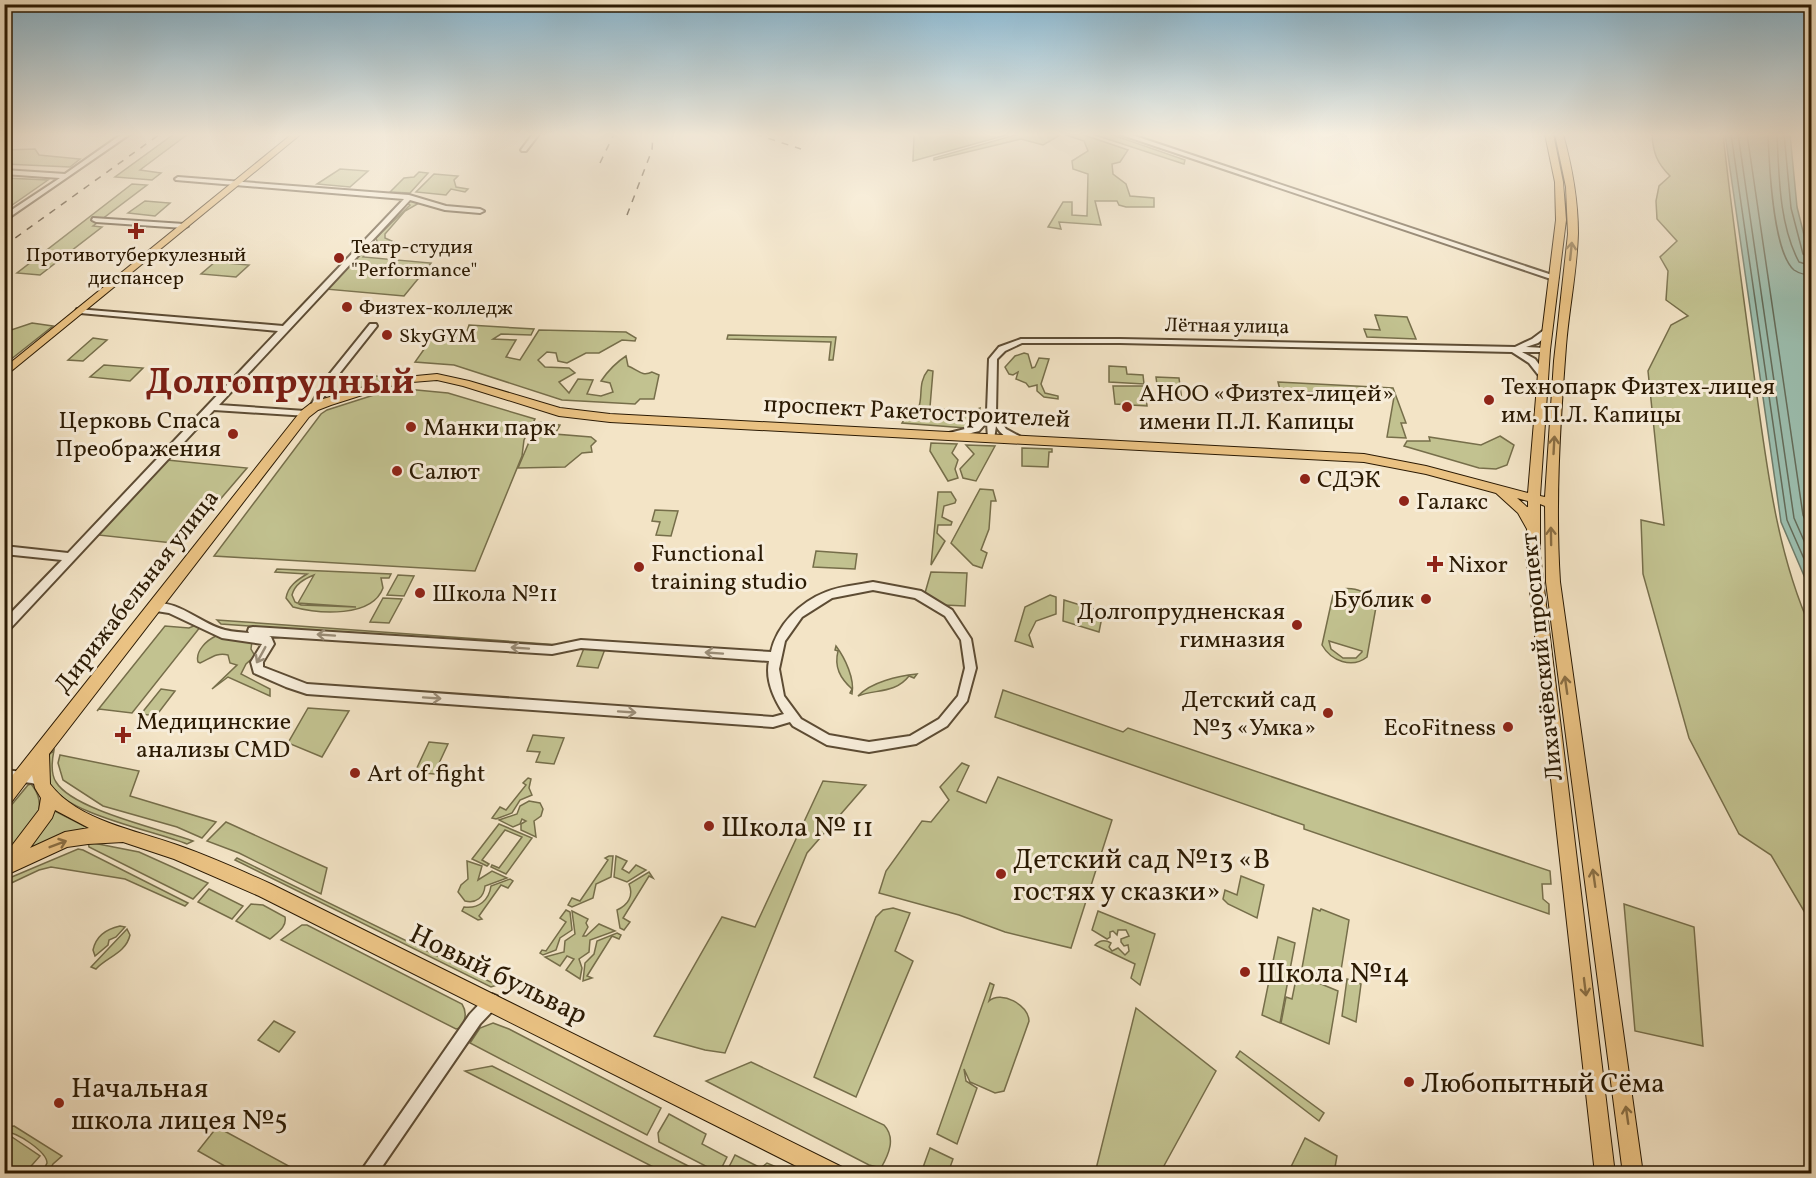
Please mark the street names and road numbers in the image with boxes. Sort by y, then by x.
street label: Лётная улица [1164,312,1290,342]
street label: проспект Ракетостроителей [763,388,1071,438]
street label: Дирижабельная улица [47,483,228,701]
street label: Лихачёвский проспект [1513,531,1573,783]
street label: Новый бульвар [402,915,593,1035]

